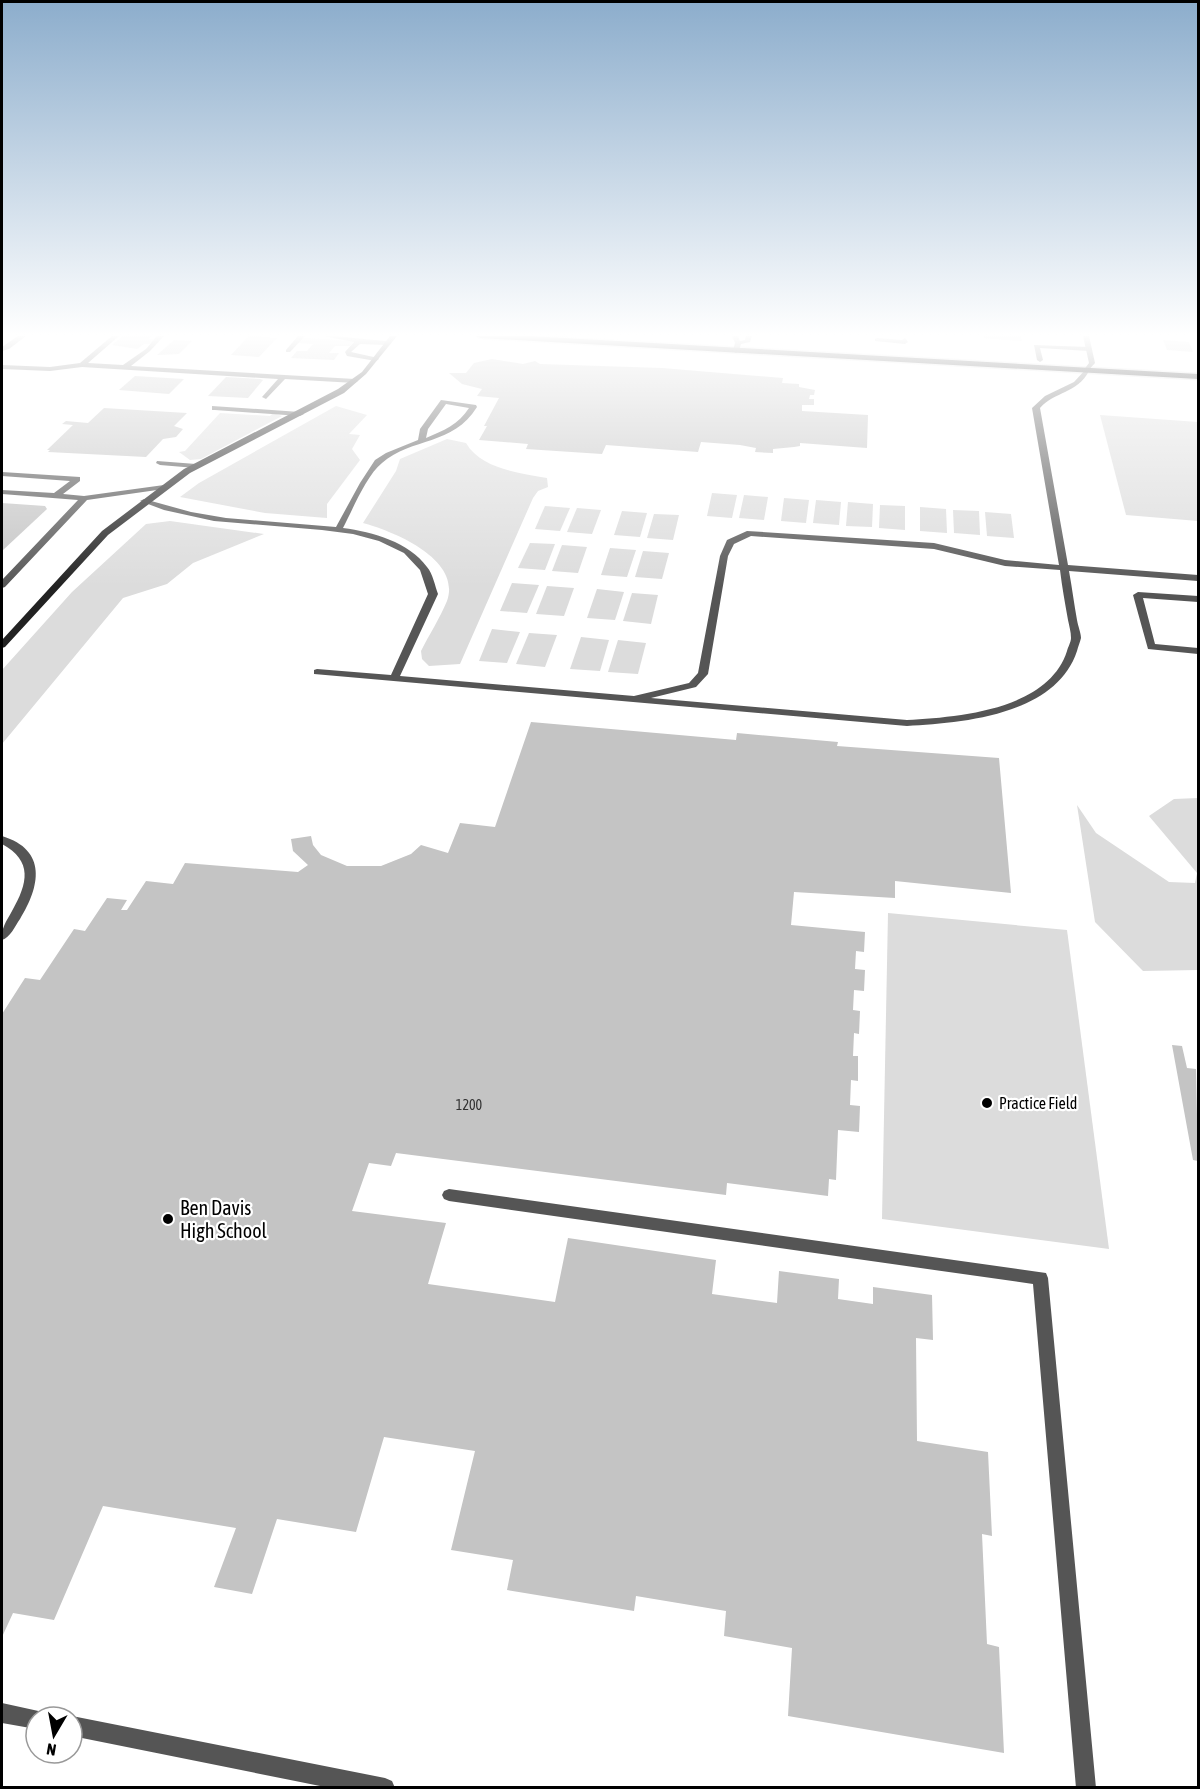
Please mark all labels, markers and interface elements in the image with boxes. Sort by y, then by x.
place label: Practice Field [999,1094,1077,1112]
marker: Practice Field [980,1096,994,1110]
house number: 1200 [456,1097,483,1113]
place label: Ben Davis High School [180,1196,268,1242]
marker: Ben Davis High School [161,1212,175,1226]
north arrow [24,1705,84,1765]
text: N [45,1740,58,1759]

